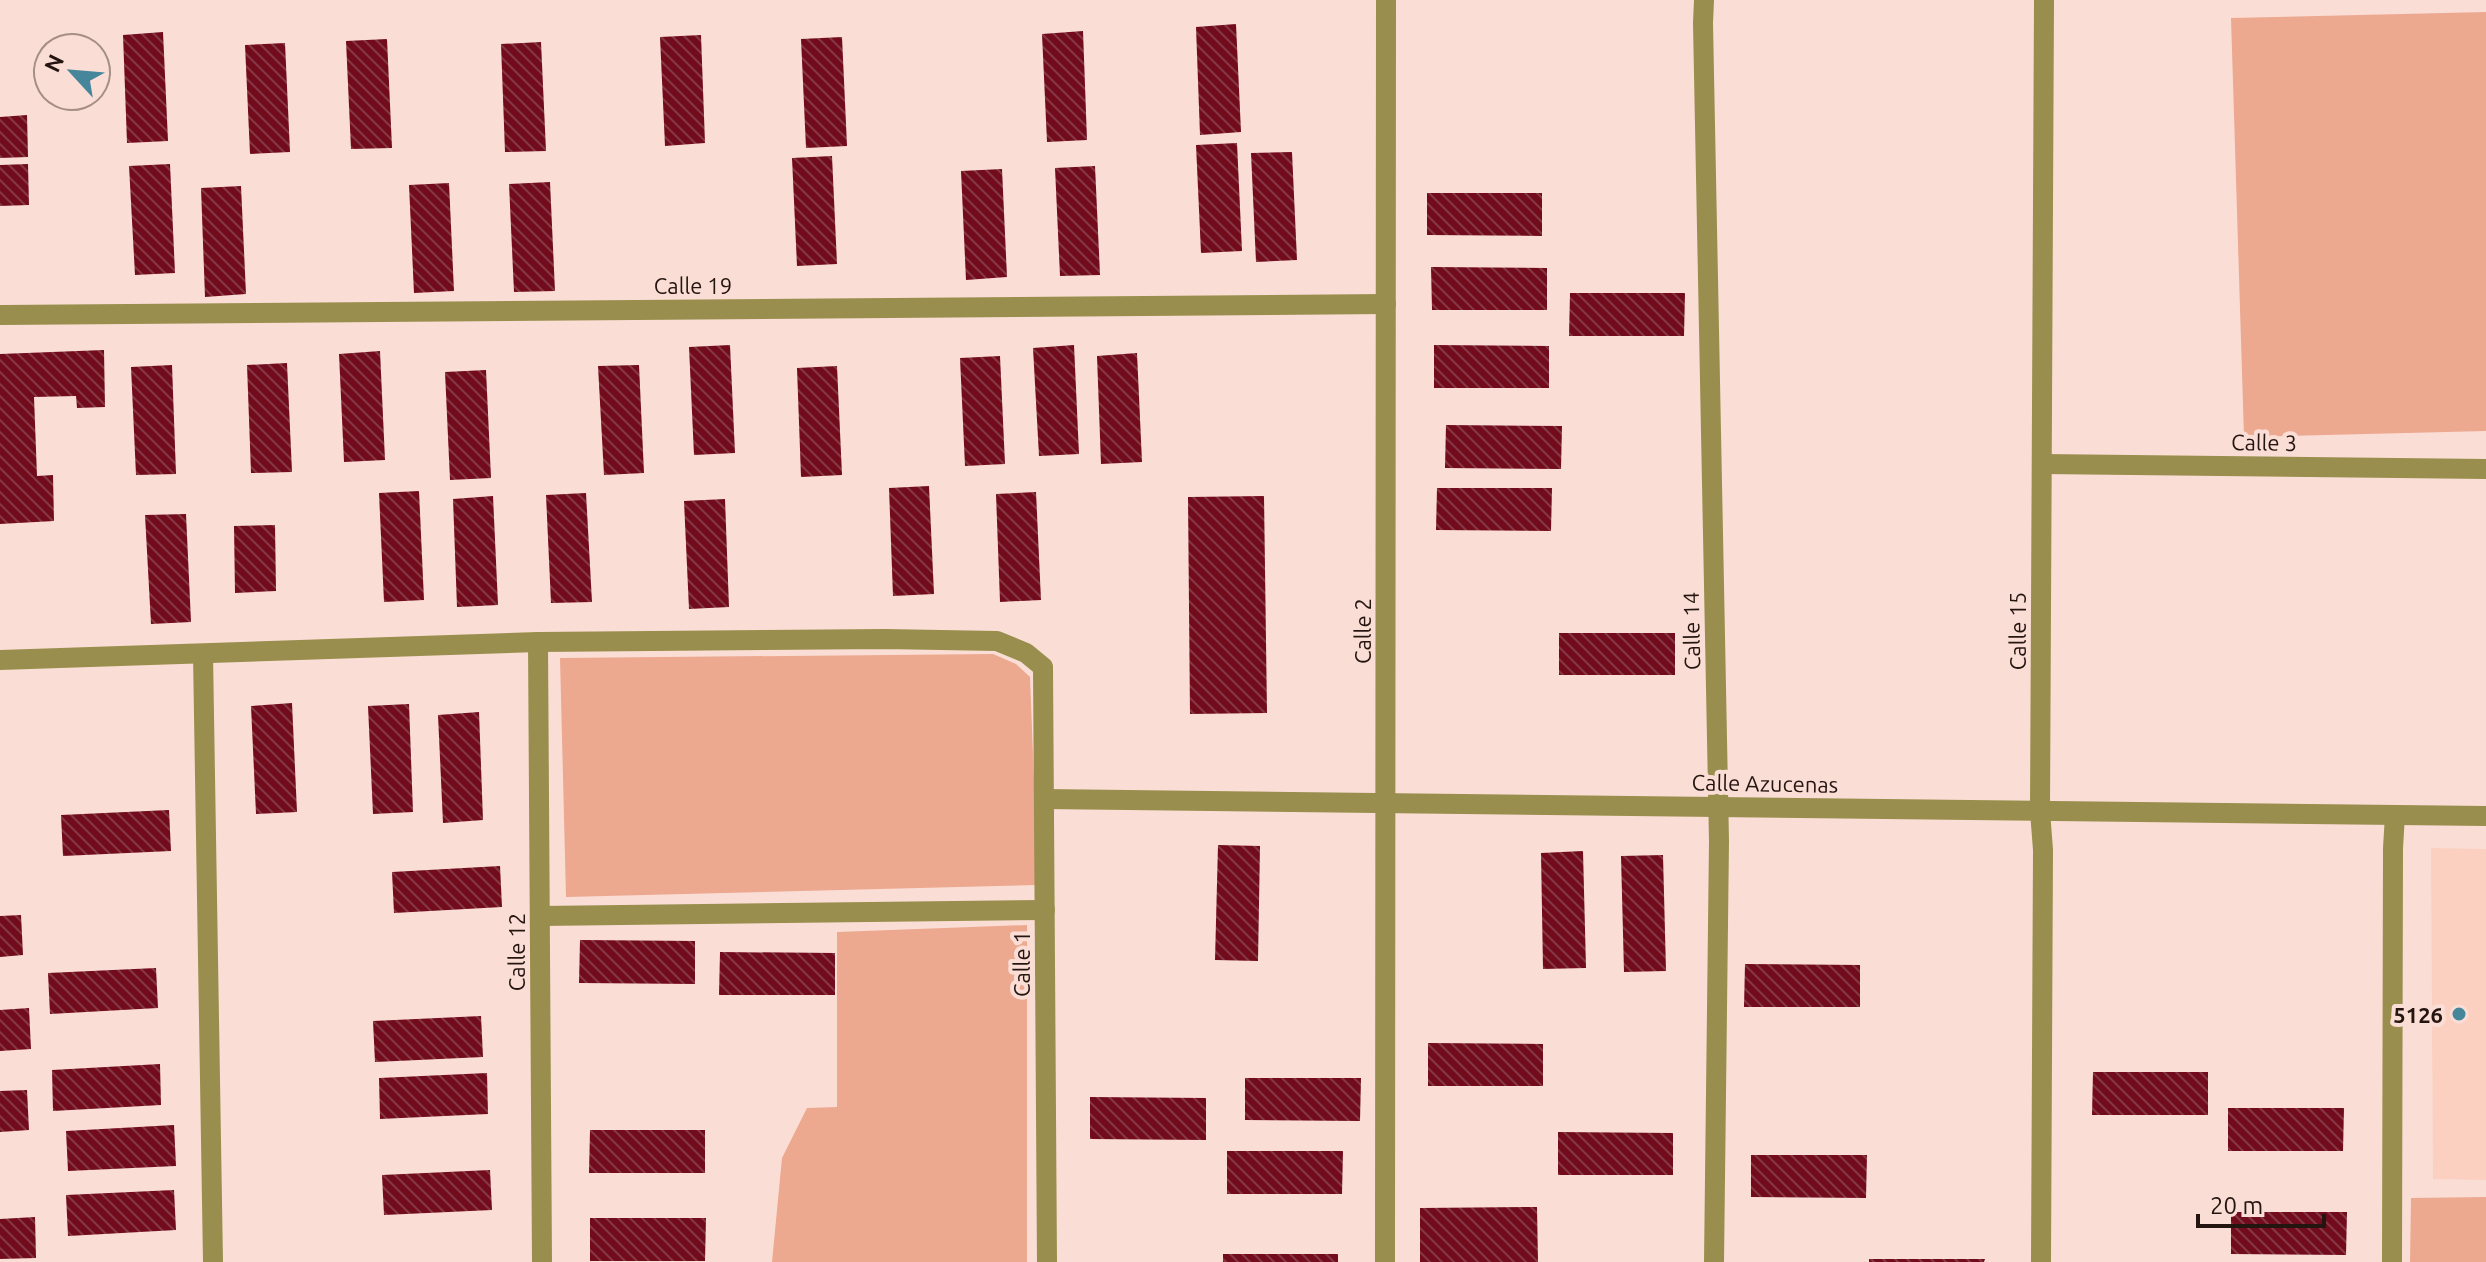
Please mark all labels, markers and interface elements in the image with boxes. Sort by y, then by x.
north arrow [32,32,112,112]
text: N [39,50,68,76]
street label: Calle 19 [654,273,732,298]
street label: Calle 3 [2231,429,2297,455]
street label: Calle 14 [1678,592,1704,670]
street label: Calle 15 [2005,592,2030,670]
street label: Calle 2 [1350,598,1375,664]
street label: Calle Azucenas [1692,769,1838,797]
street label: Calle 12 [504,913,529,991]
street label: Calle 1 [1009,931,1034,997]
place label: 5126 [2393,1002,2443,1027]
marker: 5126 [2450,1005,2468,1023]
scale bar [2198,1178,2324,1228]
text: 20 m [2210,1192,2263,1219]

